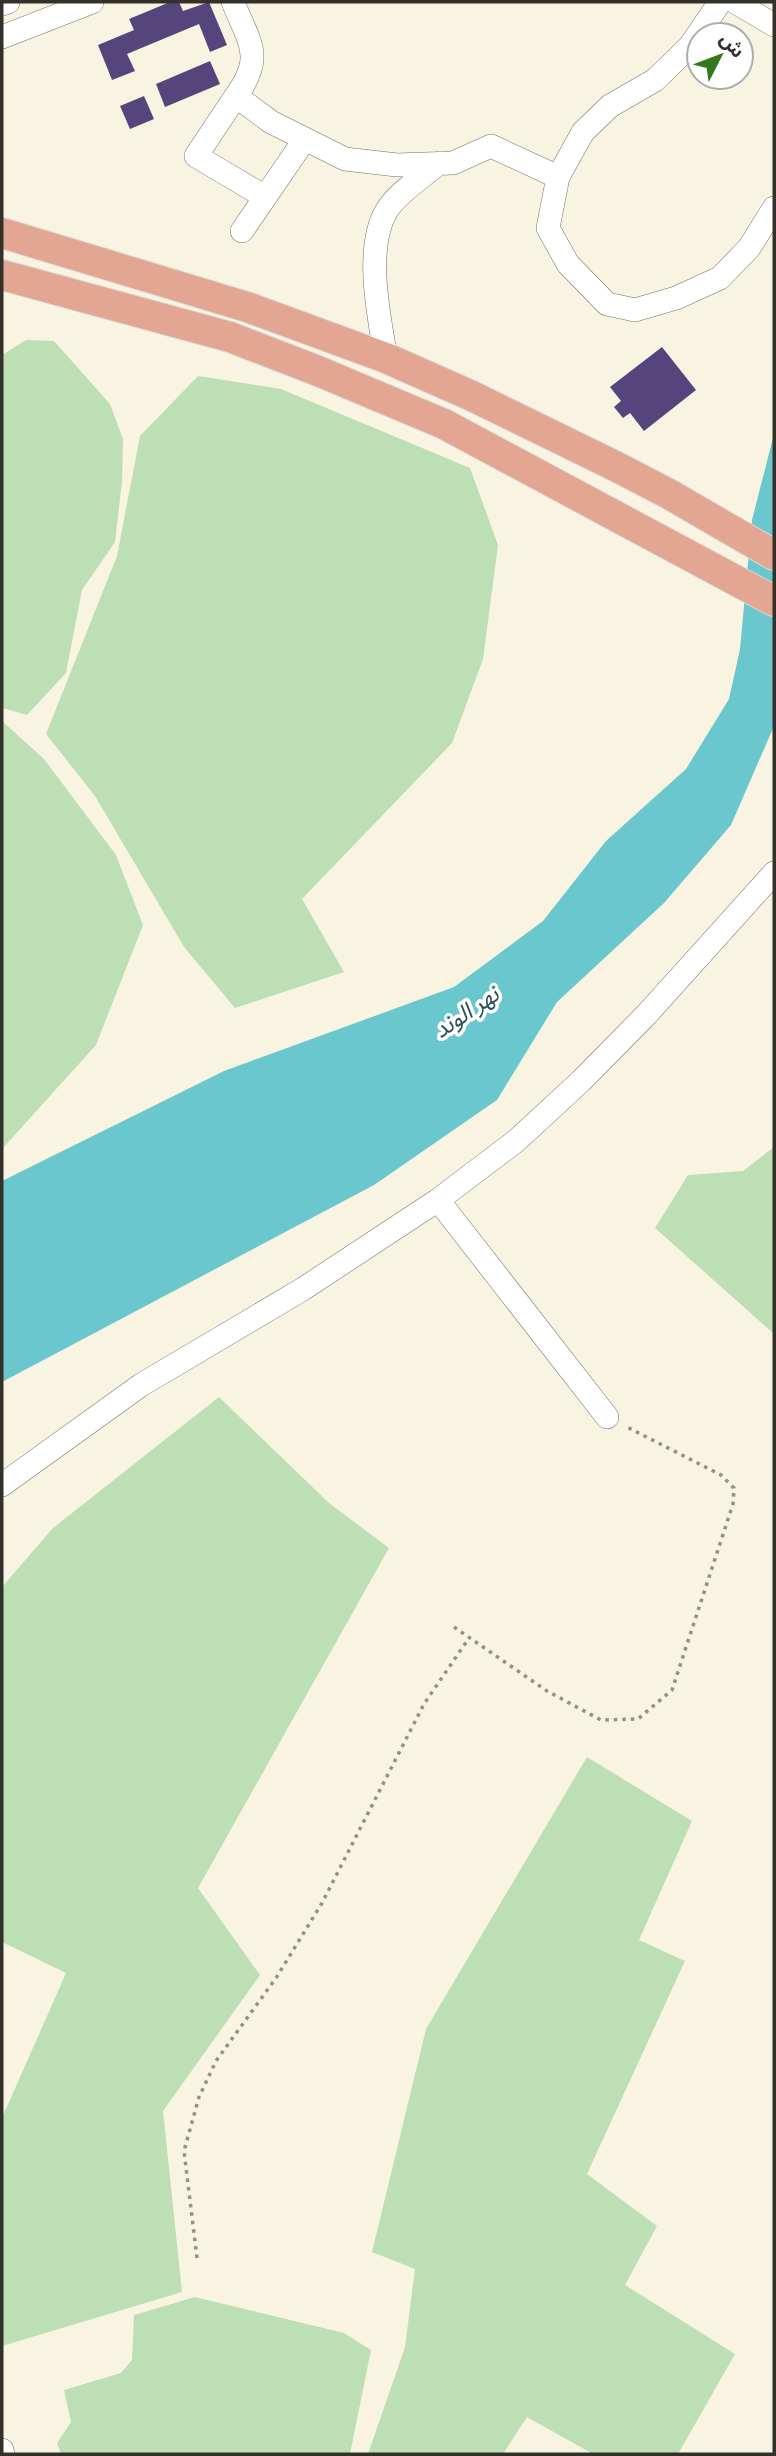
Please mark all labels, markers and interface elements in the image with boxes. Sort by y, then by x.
north arrow [685,21,755,91]
text: ش [714,28,750,63]
water label: نهر الوند [428,979,506,1045]

